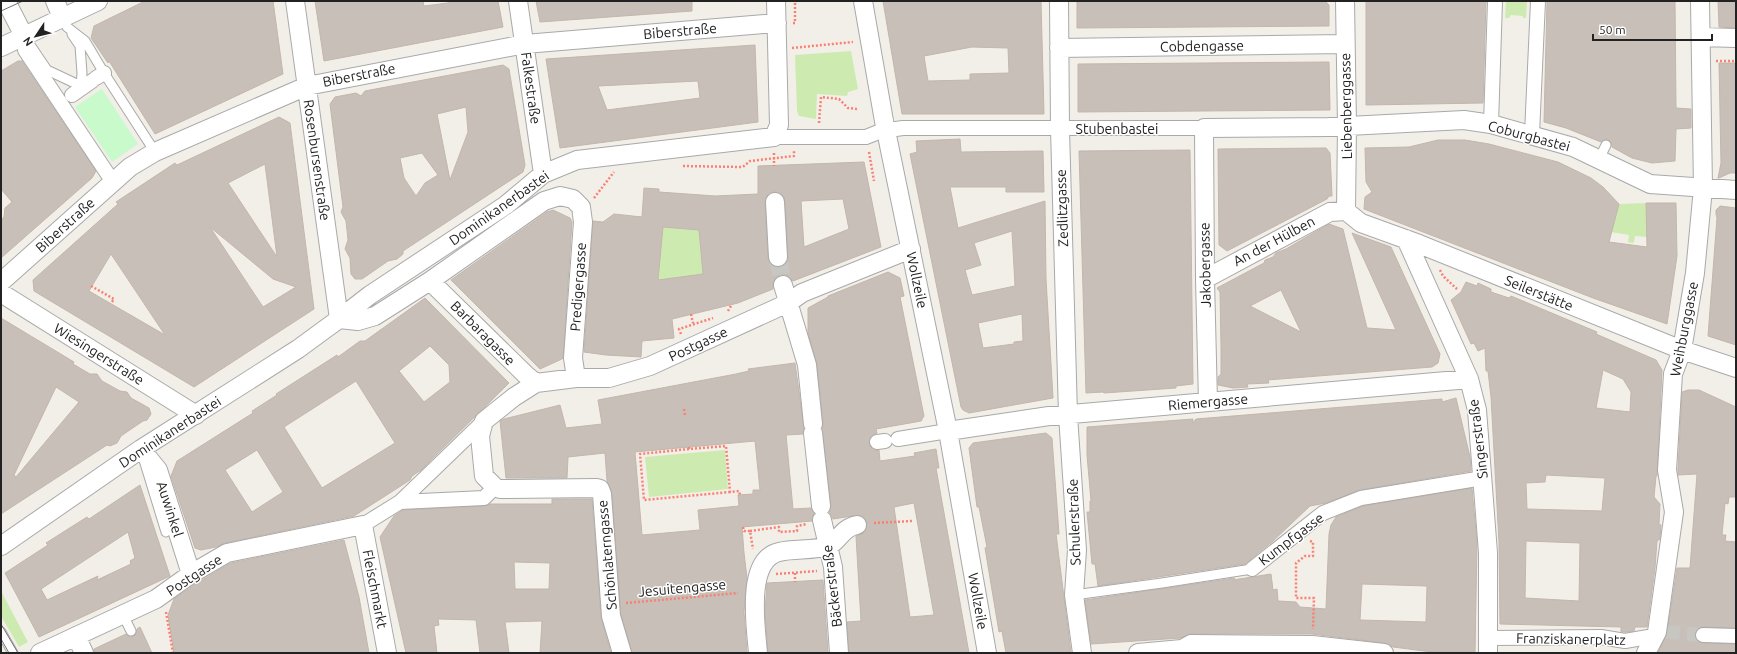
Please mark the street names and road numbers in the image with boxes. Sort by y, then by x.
street label: Biberstraße [643,20,717,42]
street label: Cobdengasse [1160,37,1244,55]
street label: Falkestraße [518,51,544,125]
street label: Liebenberggasse [1337,53,1355,159]
street label: Biberstraße [321,60,397,90]
street label: Rosenbursenstraße [301,98,333,222]
street label: Coburgbastei [1486,117,1572,155]
street label: Stubenbastei [1076,121,1158,137]
street label: Dominikanerbastei [446,168,552,248]
street label: Zedlitzgasse [1053,169,1071,247]
street label: Biberstraße [32,194,98,256]
street label: An der Hülben [1230,213,1318,269]
street label: Jakobergasse [1196,222,1214,308]
street label: Predigergasse [567,242,589,332]
street label: Wollzeile [903,250,931,310]
street label: Seilerstätte [1502,272,1576,314]
street label: Weihburggasse [1667,280,1701,378]
street label: Barbaragasse [448,298,518,368]
street label: Wiesingerstraße [51,320,147,388]
street label: Postgasse [666,323,730,365]
street label: Riemergasse [1167,391,1249,413]
street label: Dominikanerbastei [116,393,224,471]
street label: Singerstraße [1465,398,1491,480]
street label: Schulerstraße [1064,478,1084,566]
street label: Auwinkel [153,479,187,539]
street label: Schönlaterngasse [594,499,620,611]
street label: Kumpfgasse [1255,509,1327,569]
street label: Bäckerstraße [819,544,845,628]
street label: Fleischmarkt [360,548,391,630]
street label: Postgasse [163,551,225,599]
street label: Wollzeile [965,571,991,631]
street label: Jesuitengasse [637,576,727,600]
street label: Franziskanerplatz [1516,630,1626,648]

